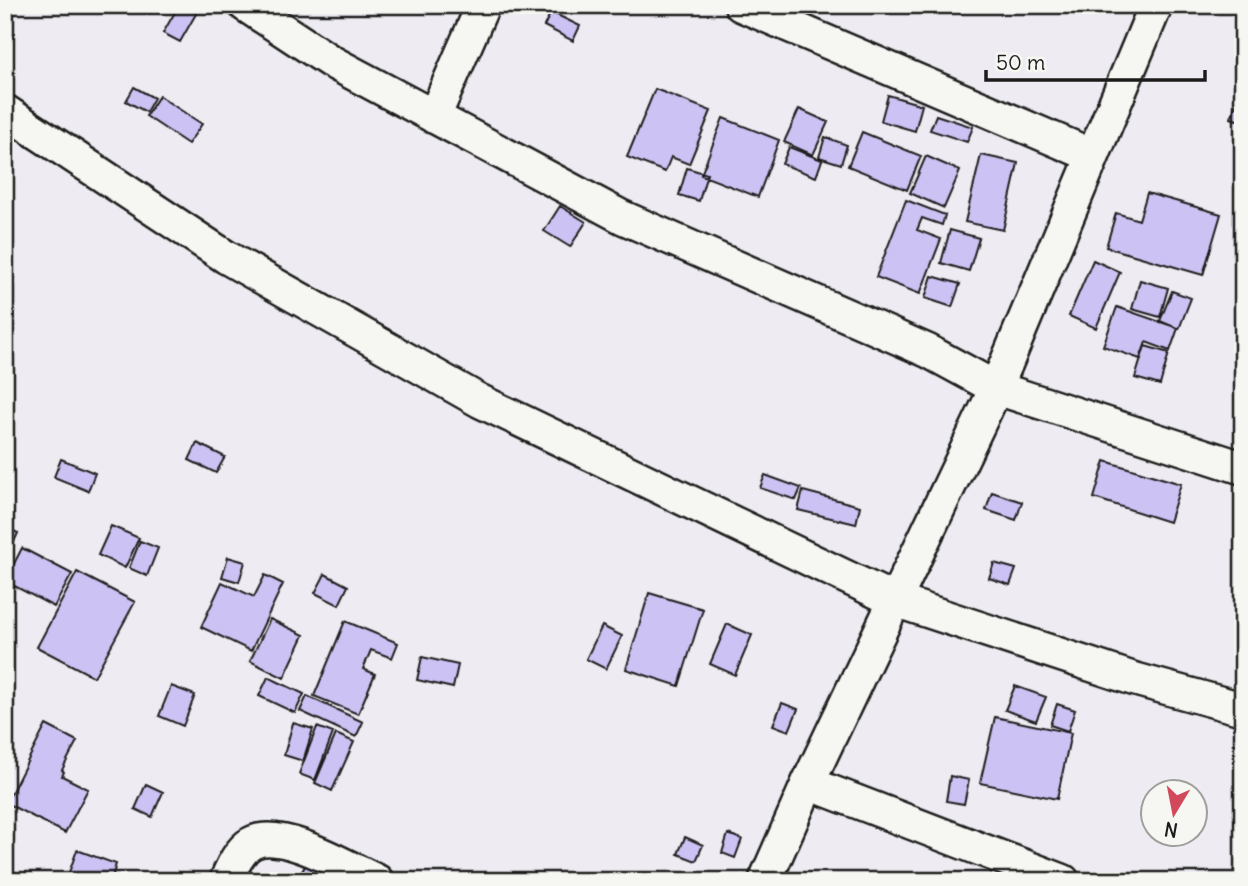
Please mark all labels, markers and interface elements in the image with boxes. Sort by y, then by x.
scale bar [986,38,1204,82]
text: 50 m [996,49,1045,76]
north arrow [1140,778,1210,848]
text: N [1162,817,1180,843]

